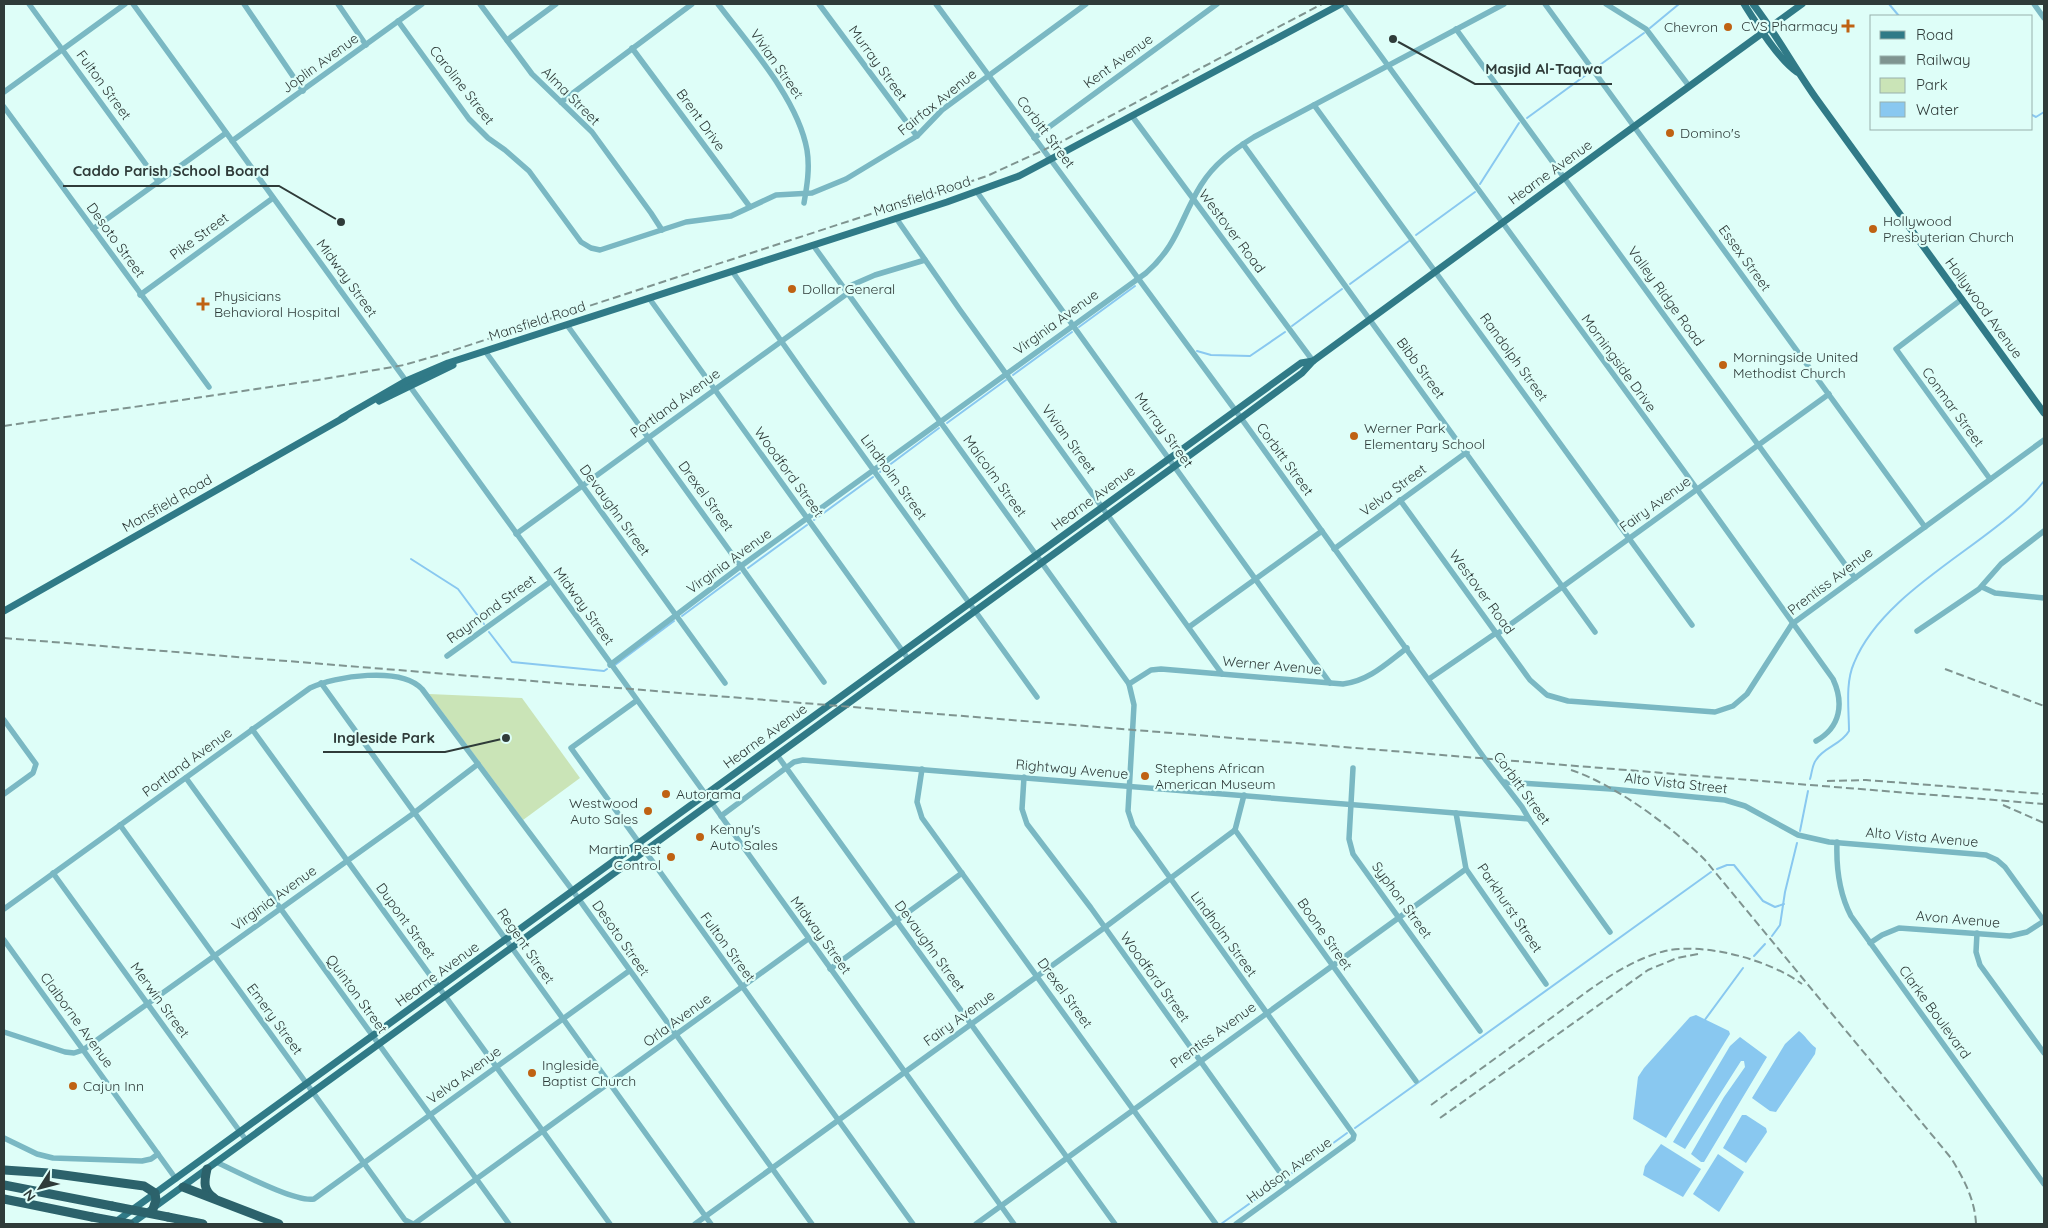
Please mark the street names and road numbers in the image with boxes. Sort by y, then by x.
street label: Murray Street [845,22,911,104]
street label: Vivian Street [746,26,808,103]
street label: Joplin Avenue [278,29,362,97]
street label: Kent Avenue [1080,30,1156,92]
street label: Caroline Street [426,42,499,128]
street label: Fulton Street [73,46,136,124]
street label: Alma Street [538,63,604,129]
street label: Fairfax Avenue [894,65,980,139]
street label: Brent Drive [672,85,730,155]
street label: Corbitt Street [1013,92,1079,172]
street label: Hearne Avenue [1504,135,1596,209]
street label: Mansfield Road [871,172,973,220]
street label: Westover Road [1195,186,1269,276]
street label: Desoto Street [83,199,149,281]
street label: Pike Street [166,208,232,263]
street label: Essex Street [1715,221,1775,295]
street label: Midway Street [313,235,382,321]
street label: Valley Ridge Road [1624,242,1708,350]
street label: Hollywood Avenue [1941,254,2027,362]
street label: Virginia Avenue [1010,285,1102,359]
street label: Mansfield Road [486,297,588,345]
street label: Randolph Street [1476,309,1552,405]
street label: Morningside Drive [1577,311,1661,416]
street label: Bibb Street [1393,334,1449,402]
street label: Portland Avenue [627,364,724,442]
street label: Conmar Street [1918,364,1988,451]
street label: Murray Street [1131,389,1197,471]
street label: Vivian Street [1038,401,1100,477]
street label: Corbitt Street [1252,419,1318,499]
street label: Woodford Street [750,423,828,521]
street label: Lindholm Street [857,431,931,524]
street label: Malcolm Street [959,432,1031,521]
street label: Drexel Street [674,457,738,535]
street label: Velva Street [1356,460,1430,520]
street label: Devaughn Street [576,461,654,559]
street label: Hearne Avenue [1047,461,1139,535]
street label: Mansfield Road [119,470,215,536]
street label: Fairy Avenue [1616,472,1694,536]
street label: Virginia Avenue [683,524,775,598]
street label: Prentiss Avenue [1784,543,1876,619]
street label: Westover Road [1445,546,1519,638]
street label: Midway Street [550,563,619,649]
street label: Raymond Street [443,570,539,647]
street label: Werner Avenue [1222,652,1323,678]
street label: Hearne Avenue [719,699,811,773]
street label: Portland Avenue [139,723,236,801]
street label: Corbitt Street [1489,748,1555,828]
street label: Rightway Avenue [1015,755,1129,783]
street label: Alto Vista Street [1624,769,1729,797]
street label: Alto Vista Avenue [1865,823,1979,851]
street label: Syphon Street [1368,858,1436,942]
street label: Parkhurst Street [1473,860,1547,956]
street label: Virginia Avenue [228,861,320,935]
street label: Dupont Street [372,879,440,963]
street label: Lindholm Street [1187,888,1261,981]
street label: Midway Street [787,892,856,978]
street label: Boone Street [1294,894,1357,974]
street label: Desoto Street [588,897,654,980]
street label: Devaughn Street [891,897,969,995]
street label: Regent Street [493,905,559,988]
street label: Avon Avenue [1915,906,2001,932]
street label: Fulton Street [697,908,760,986]
street label: Woodford Street [1116,928,1194,1026]
street label: Hearne Avenue [391,937,483,1011]
street label: Quinton Street [322,951,392,1037]
street label: Drexel Street [1033,954,1097,1032]
street label: Merwin Street [126,959,194,1042]
street label: Clarke Boulevard [1895,962,1975,1062]
street label: Claiborne Avenue [36,969,118,1071]
street label: Emery Street [243,980,307,1058]
street label: Fairy Avenue [920,986,998,1050]
street label: Orla Avenue [640,989,715,1051]
street label: Prentiss Avenue [1166,998,1260,1072]
street label: Velva Avenue [423,1042,505,1108]
street label: Hudson Avenue [1243,1133,1335,1207]

